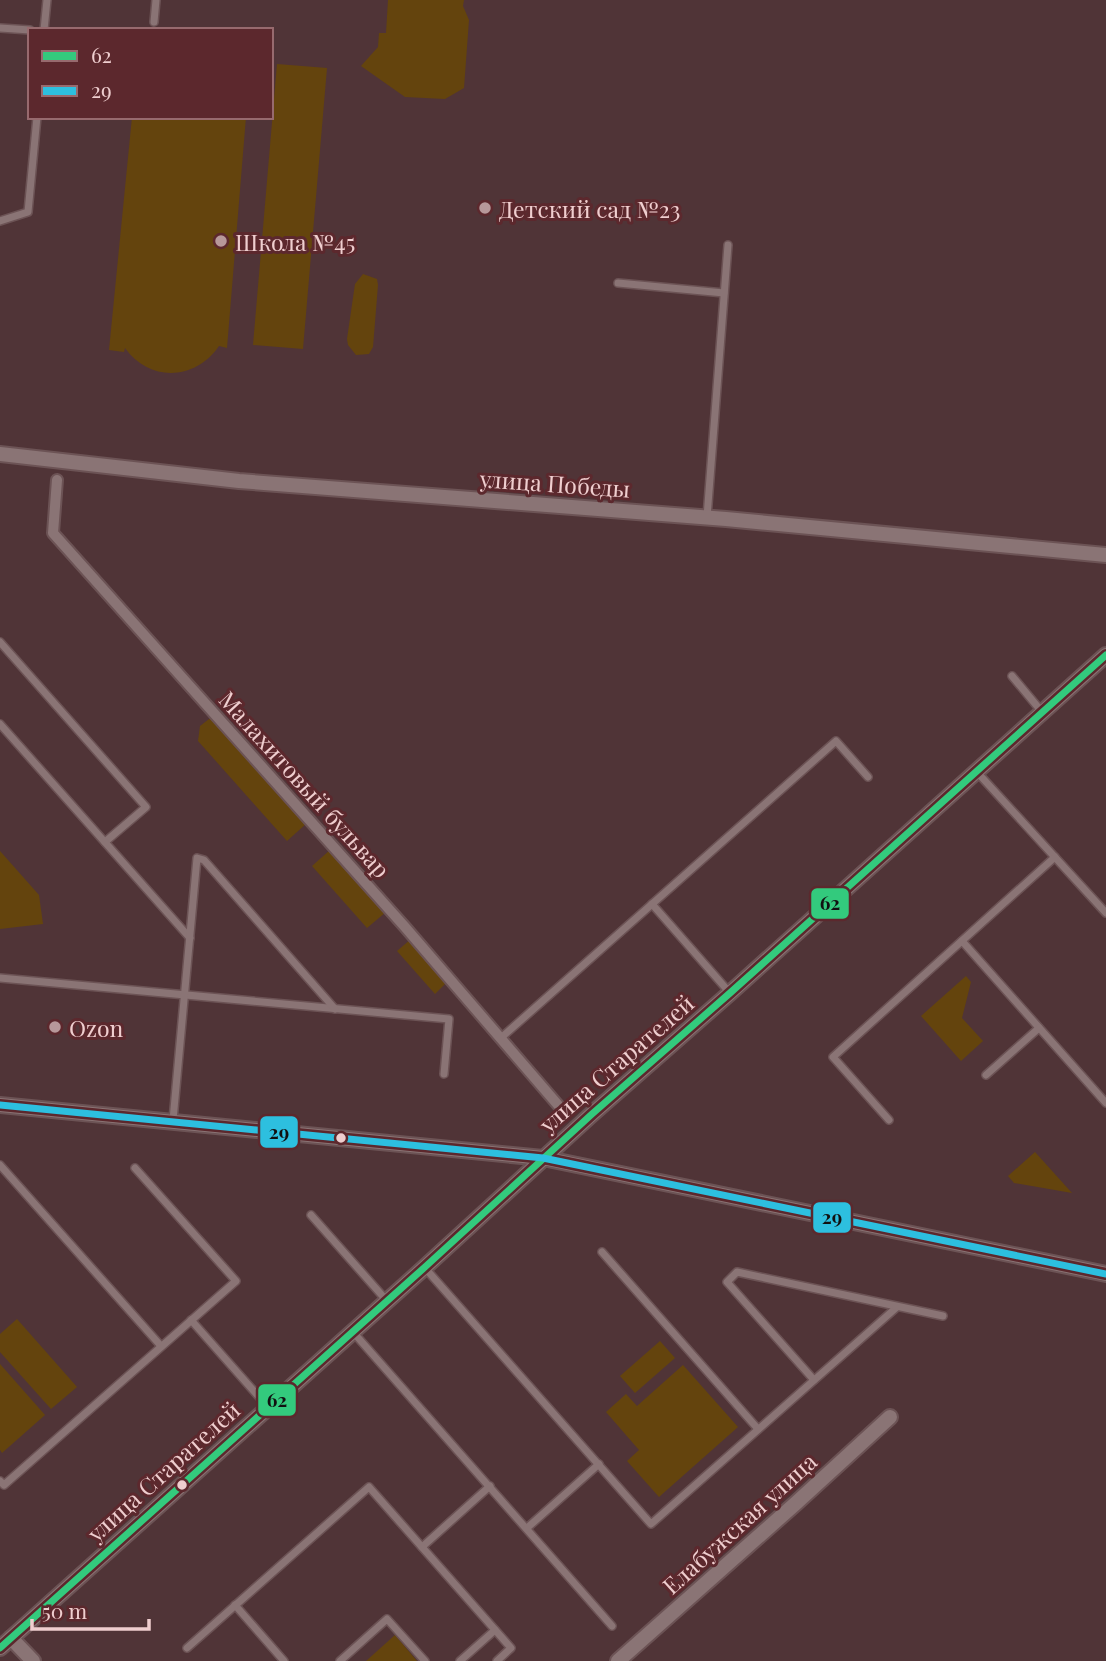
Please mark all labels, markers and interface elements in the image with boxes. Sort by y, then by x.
legend [28,28,273,119]
text: 62 [91,40,112,68]
text: 29 [91,75,112,103]
place label: Детский сад №23 [499,193,680,224]
marker: Детский сад №23 [477,200,493,216]
place label: Школа №45 [235,226,355,257]
marker: Школа №45 [213,233,229,249]
street label: улица Победы [478,462,631,504]
street label: Малахитовый бульвар [213,684,397,884]
line badge: 62 [810,887,850,920]
text: 62 [820,889,840,915]
street label: улица Старателей [531,987,700,1139]
place label: Ozon [69,1012,124,1043]
marker: Ozon [47,1019,63,1035]
line badge: 29 [259,1115,299,1149]
text: 29 [269,1118,289,1144]
unlabelled marker [334,1131,348,1145]
line badge: 29 [812,1201,852,1234]
text: 29 [822,1203,842,1229]
line badge: 62 [257,1383,297,1417]
text: 62 [267,1386,287,1412]
street label: улица Старателей [79,1394,246,1549]
street label: Елабужская улица [655,1445,823,1601]
unlabelled marker [175,1478,189,1492]
scale bar [32,1588,149,1632]
text: 50 m [42,1596,88,1624]

